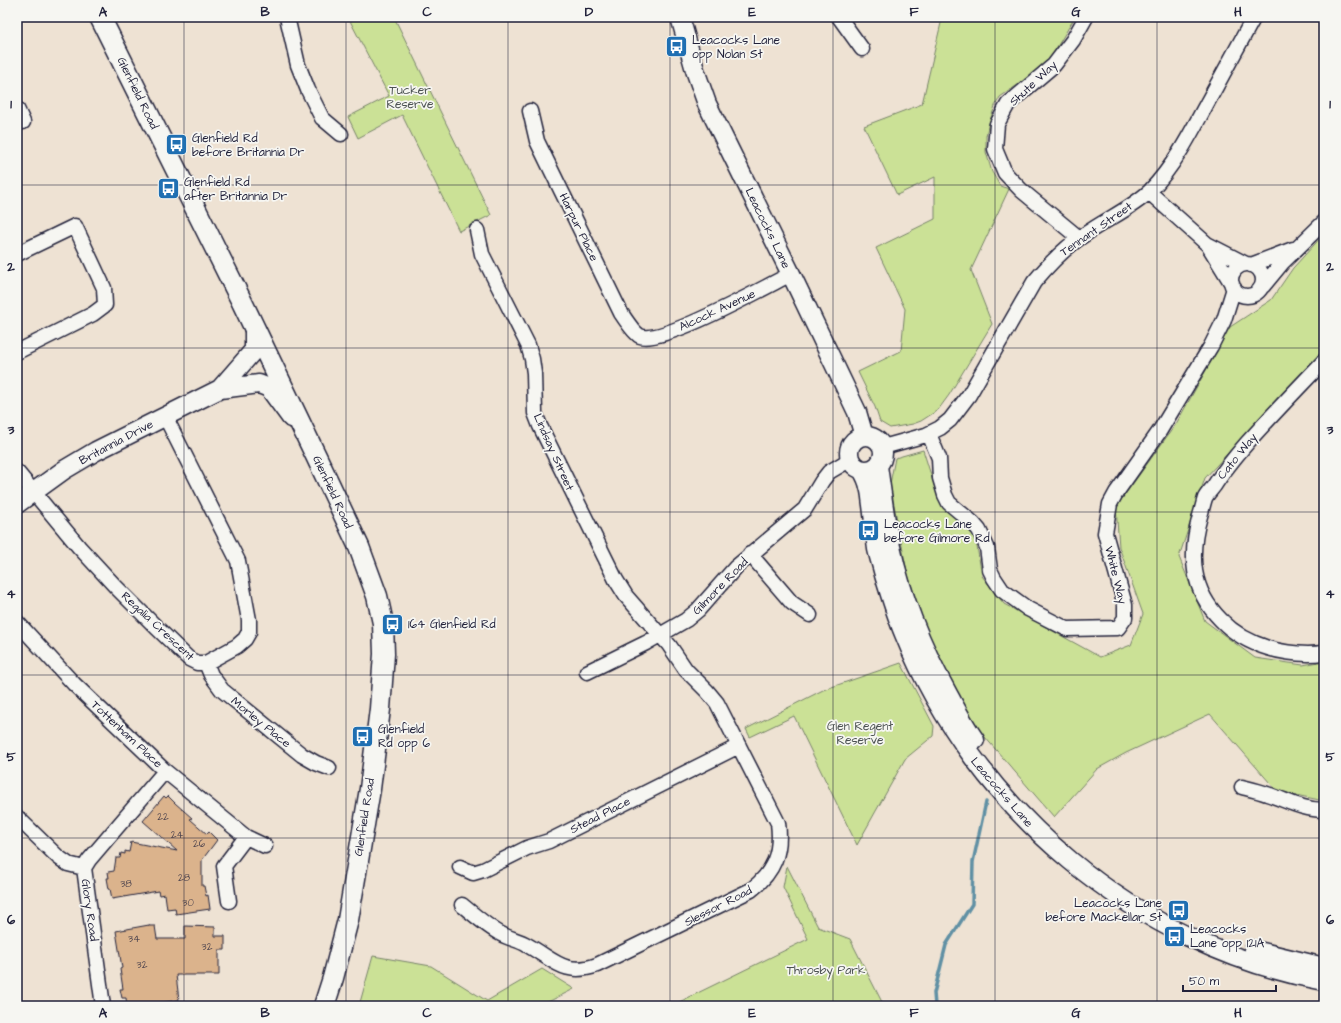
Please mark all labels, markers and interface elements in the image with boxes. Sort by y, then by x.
text: A [99,3,108,21]
text: B [260,3,270,21]
text: C [422,3,432,21]
text: D [585,3,594,21]
text: E [748,3,756,21]
text: F [909,3,919,21]
text: G [1071,3,1081,21]
text: H [1234,3,1242,21]
place label: Leacocks Lane opp Nolan St [692,32,780,63]
bus stop icon: Leacocks Lane opp Nolan St [664,34,690,60]
street label: Glenfield Road [113,54,162,132]
street label: Shute Way [1006,56,1062,111]
park label: Tucker Reserve [387,82,434,113]
text: 1 [10,95,12,113]
text: 1 [1329,95,1331,113]
place label: Glenfield Rd before Britannia Dr [192,130,304,161]
bus stop icon: Glenfield Rd before Britannia Dr [164,132,190,158]
place label: Glenfield Rd after Britannia Dr [184,174,287,205]
bus stop icon: Glenfield Rd after Britannia Dr [156,176,182,202]
street label: Leacocks Lane [741,185,795,272]
street label: Harpur Place [555,190,603,265]
street label: Tennant Street [1057,198,1136,261]
text: 2 [6,258,15,276]
text: 2 [1325,258,1334,276]
street label: Alcock Avenue [676,285,759,336]
street label: Lindsay Street [528,411,578,494]
street label: Britannia Drive [76,416,157,469]
text: 3 [7,421,15,439]
text: 3 [1326,421,1334,439]
street label: Cato Way [1213,429,1262,484]
street label: Glenfield Road [308,453,357,531]
place label: Leacocks Lane before Gilmore Rd [884,516,990,547]
bus stop icon: Leacocks Lane before Gilmore Rd [855,518,881,544]
street label: White Way [1099,544,1131,607]
street label: Gilmore Road [689,554,752,619]
text: 4 [7,585,16,603]
text: 4 [1326,585,1335,603]
street label: Regalia Crescent [117,588,198,666]
bus stop icon: 164 Glenfield Rd [380,611,406,637]
place label: 164 Glenfield Rd [408,616,496,633]
street label: Morley Place [226,693,295,753]
street label: Tottenham Place [87,697,167,772]
park label: Glen Regent Reserve [827,718,893,749]
place label: Glenfield Rd opp 6 [378,721,430,752]
bus stop icon: Glenfield Rd opp 6 [349,723,375,749]
text: 5 [6,748,16,766]
text: 5 [1325,748,1335,766]
street label: Leacocks Lane [966,754,1037,831]
street label: Glenfield Road [350,777,379,857]
street label: Stead Place [567,793,634,838]
house number: 22 [157,810,169,824]
house number: 24 [171,828,183,842]
house number: 26 [193,837,206,851]
house number: 28 [178,871,191,885]
house number: 38 [120,877,132,891]
street label: Glory Road [76,878,102,942]
street label: Slessor Road [681,882,755,931]
place label: Leacocks Lane before Mackellar St [1046,895,1163,926]
house number: 30 [182,896,194,910]
bus stop icon: Leacocks Lane before Mackellar St [1165,897,1191,923]
text: 6 [7,911,16,929]
text: 6 [1326,911,1335,929]
place label: Leacocks Lane opp 121A [1190,921,1265,952]
bus stop icon: Leacocks Lane opp 121A [1161,923,1187,949]
house number: 34 [128,932,140,946]
house number: 32 [202,940,213,954]
house number: 32 [137,958,148,972]
park label: Throsby Park [787,962,866,980]
scale bar [1183,967,1276,993]
text: 50 m [1189,973,1220,990]
text: A [99,1004,108,1022]
text: B [260,1004,270,1022]
text: C [422,1004,432,1022]
text: D [585,1004,594,1022]
text: E [748,1004,756,1022]
text: F [909,1004,919,1022]
text: G [1071,1004,1081,1022]
text: H [1234,1004,1242,1022]

